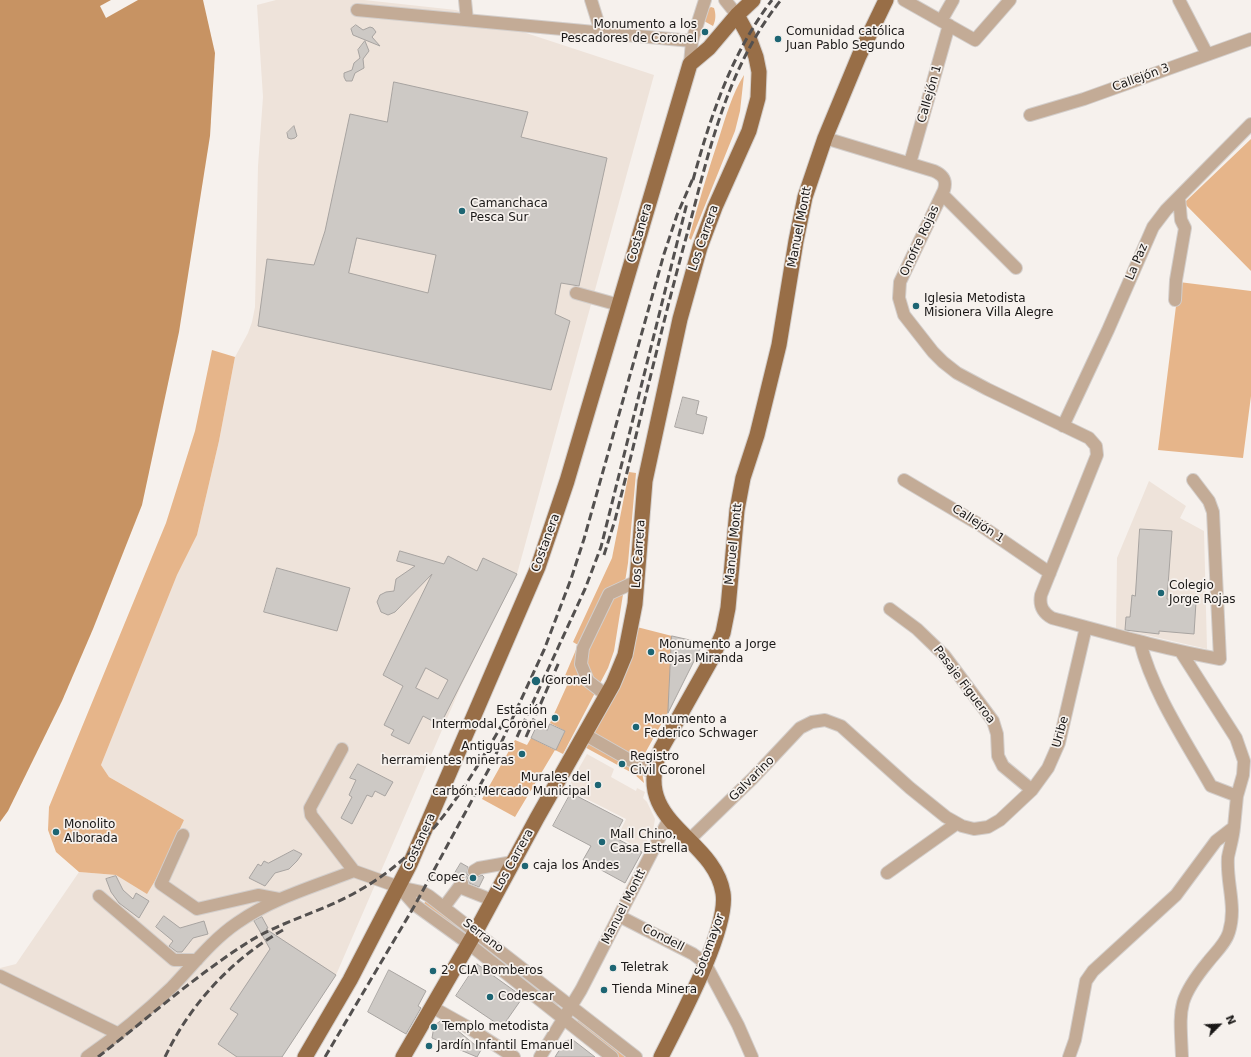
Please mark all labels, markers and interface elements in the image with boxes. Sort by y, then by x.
place label: Monumento a los Pescadores de Coronel [561,18,697,46]
place label: Comunidad católica Juan Pablo Segundo [786,25,905,53]
marker: Monumento a los Pescadores de Coronel [700,27,710,37]
marker: Comunidad católica Juan Pablo Segundo [773,34,783,44]
street label: Callejón 3 [1111,61,1171,95]
street label: Callejón 1 [915,63,945,125]
street label: Manuel Montt [785,185,815,269]
place label: Camanchaca Pesca Sur [470,197,548,225]
street label: Costanera [625,202,655,264]
street label: Los Carrera [686,203,722,273]
street label: Onofre Rojas [897,203,943,279]
marker: Camanchaca Pesca Sur [457,206,467,216]
street label: La Paz [1123,242,1151,282]
place label: Iglesia Metodista Misionera Villa Alegre [924,292,1053,320]
marker: Iglesia Metodista Misionera Villa Alegre [911,301,921,311]
street label: Manuel Montt [723,502,745,586]
street label: Callejón 1 [949,502,1007,546]
street label: Costanera [529,512,563,574]
street label: Los Carrera [629,519,649,589]
place label: Colegio Jorge Rojas [1169,579,1235,607]
marker: Colegio Jorge Rojas [1156,588,1166,598]
place label: Monumento a Jorge Rojas Miranda [659,638,776,666]
street label: Pasaje Figueroa [930,643,998,727]
marker: Monumento a Jorge Rojas Miranda [646,647,656,657]
place label: Coronel [545,674,591,688]
marker: Coronel [530,675,542,687]
place label: Estación Intermodal Coronel [432,704,547,732]
marker: Estación Intermodal Coronel [550,713,560,723]
place label: Monumento a Federico Schwager [644,713,758,741]
street label: Uribe [1050,715,1072,749]
marker: Monumento a Federico Schwager [631,722,641,732]
place label: Antiguas herramientes mineras [381,740,514,768]
marker: Antiguas herramientes mineras [517,749,527,759]
place label: Registro Civil Coronel [630,750,705,778]
street label: Galvarino [727,754,777,804]
marker: Registro Civil Coronel [617,759,627,769]
place label: Murales del carbón:Mercado Municipal [432,771,590,799]
marker: Murales del carbón:Mercado Municipal [593,780,603,790]
street label: Costanera [401,811,439,873]
place label: Monolito Alborada [64,818,118,846]
street label: Los Carrera [491,826,537,894]
marker: Monolito Alborada [51,827,61,837]
place label: Mall Chino, Casa Estrella [610,828,688,856]
marker: Mall Chino, Casa Estrella [597,837,607,847]
place label: caja los Andes [533,859,619,873]
marker: caja los Andes [520,861,530,871]
street label: Manuel Montt [599,867,649,947]
place label: Copec [428,871,465,885]
marker: Copec [468,873,478,883]
street label: Sotomayor [692,912,728,978]
street label: Serrano [460,916,506,956]
street label: Condell [640,921,686,955]
place label: Teletrak [621,961,668,975]
marker: Teletrak [608,963,618,973]
place label: 2° CIA Bomberos [441,964,543,978]
marker: 2° CIA Bomberos [428,966,438,976]
place label: Tienda Minera [612,983,697,997]
marker: Tienda Minera [599,985,609,995]
place label: Codescar [498,990,554,1004]
marker: Codescar [485,992,495,1002]
north arrow [1199,1005,1239,1045]
text: N [1223,1013,1238,1027]
place label: Templo metodista [442,1020,549,1034]
marker: Templo metodista [429,1022,439,1032]
place label: Jardín Infantil Emanuel [437,1039,573,1053]
marker: Jardín Infantil Emanuel [424,1041,434,1051]

